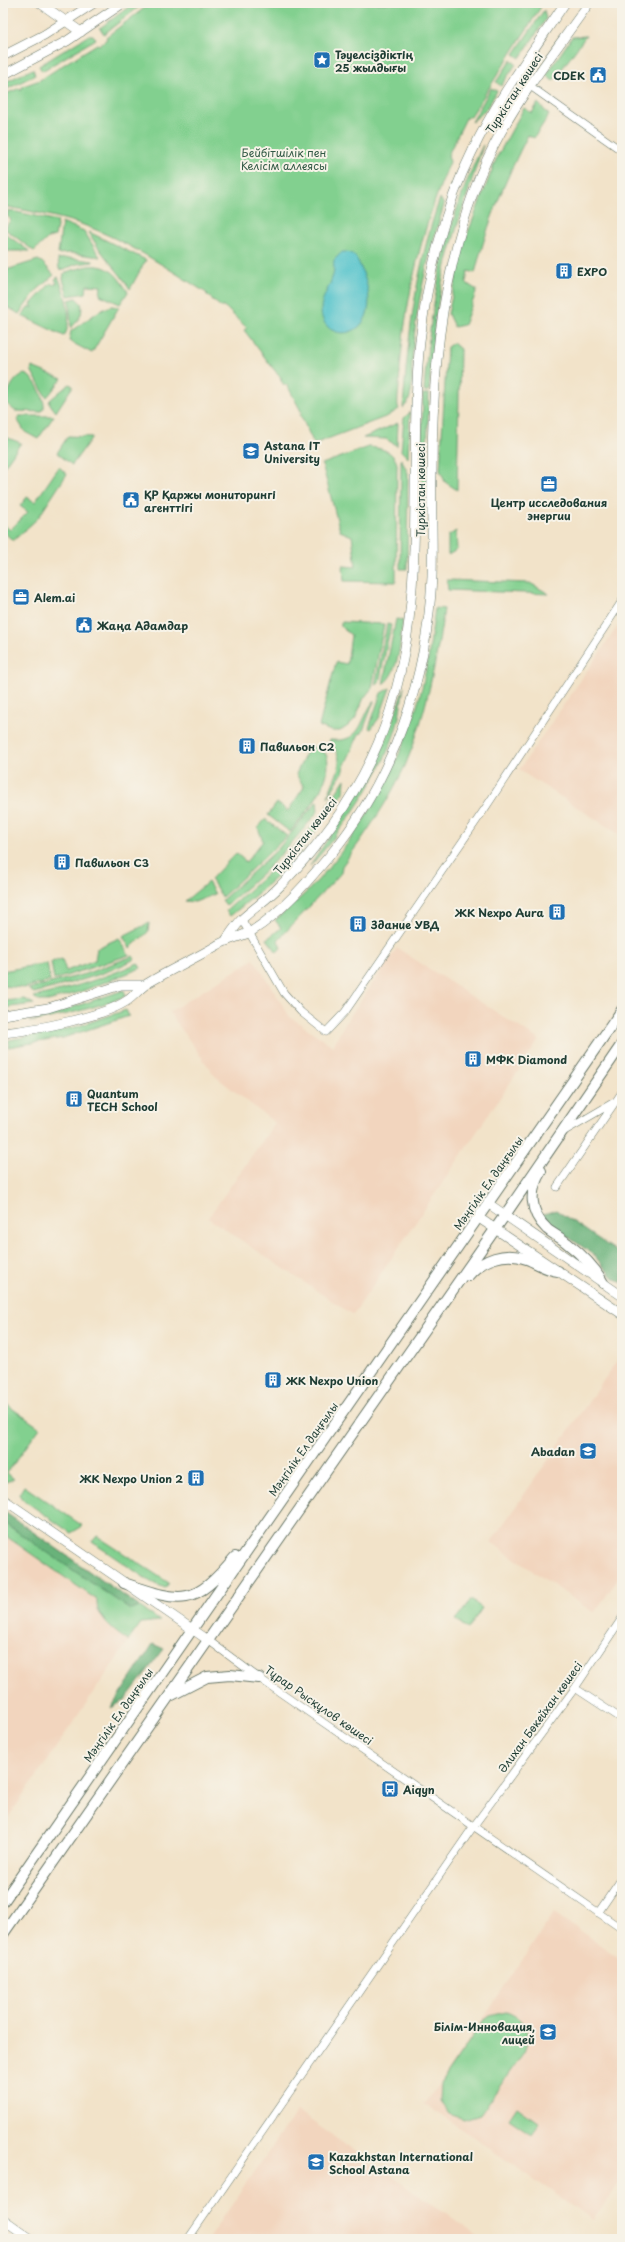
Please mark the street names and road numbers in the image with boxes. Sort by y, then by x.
street label: Түркістан көшесі [481,49,547,137]
street label: Түркістан көшесі [412,443,429,537]
street label: Түркістан көшесі [269,794,341,878]
street label: Мәңгілік Ел даңғылы [449,1132,527,1234]
street label: Мәңгілік Ел даңғылы [264,1398,342,1500]
street label: Әлихан Бөкейхан көшесі [494,1658,586,1776]
street label: Тұрар Рысқұлов көшесі [262,1661,376,1749]
street label: Мәңгілік Ел даңғылы [79,1664,157,1766]

